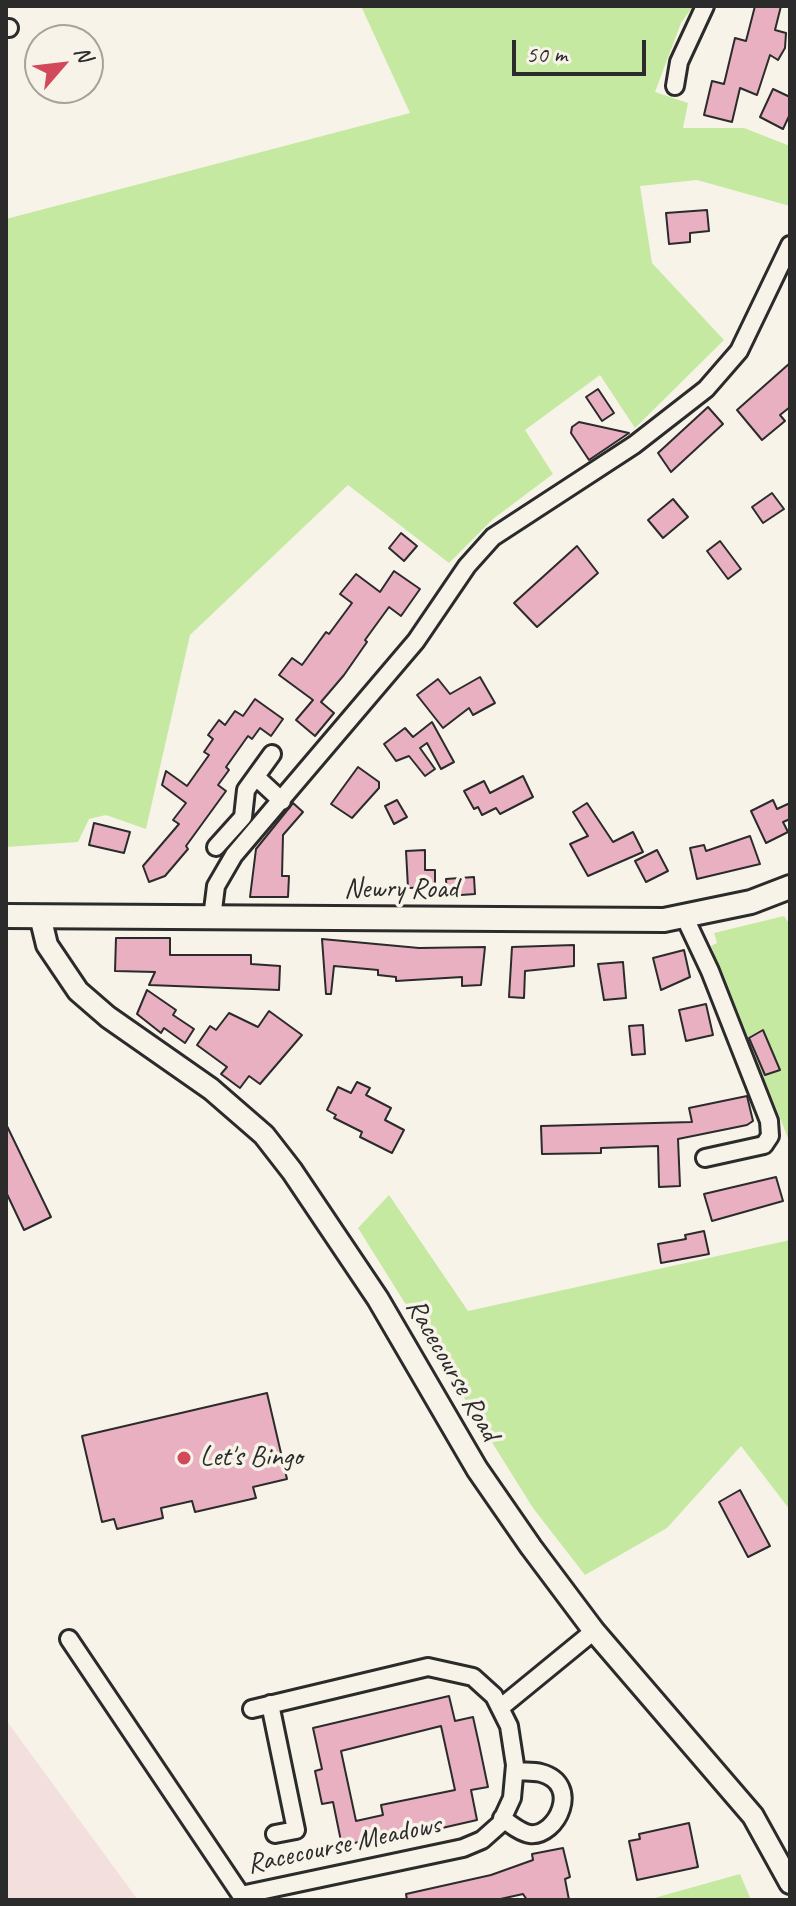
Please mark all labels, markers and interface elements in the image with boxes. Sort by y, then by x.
north arrow [24,24,104,104]
scale bar [516,24,650,74]
text: 50 m [526,39,567,69]
text: N [68,41,99,66]
street label: Newry Road [344,873,458,907]
street label: Racecourse Road [398,1293,506,1447]
place label: Let's Bingo [200,1441,302,1475]
marker: Let's Bingo [175,1449,193,1467]
street label: Racecourse Meadows [244,1808,444,1882]

